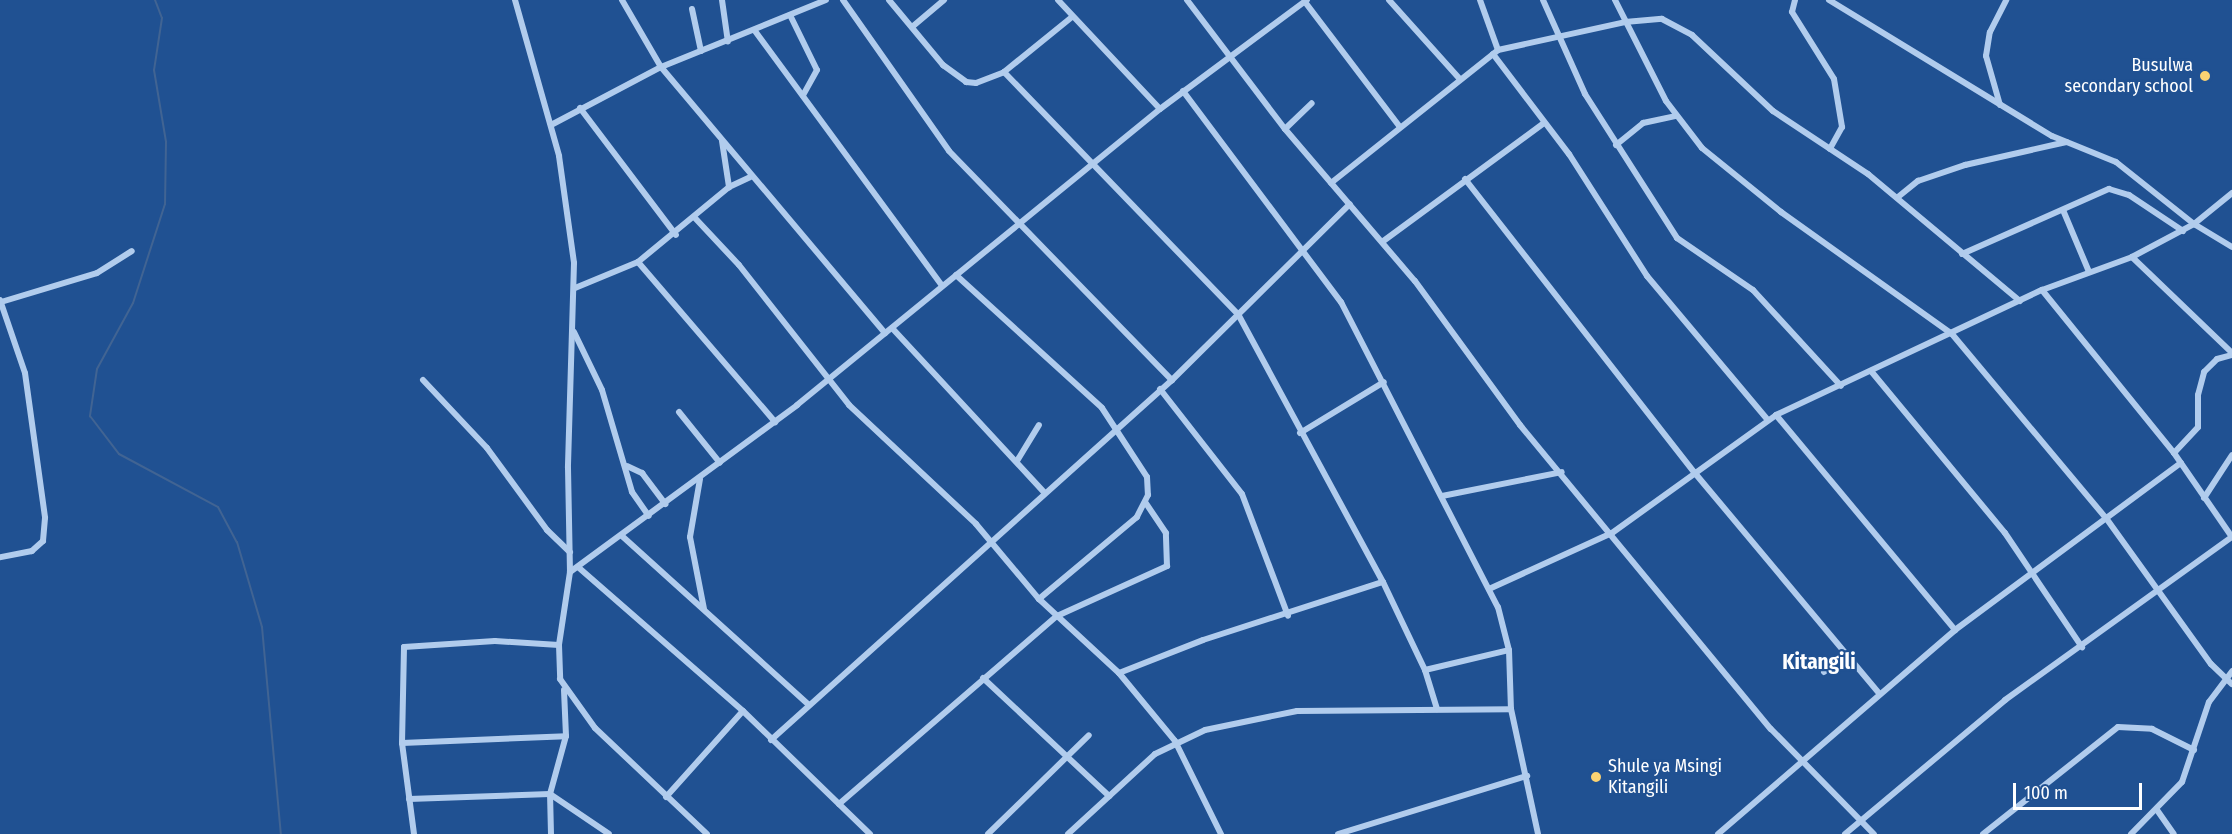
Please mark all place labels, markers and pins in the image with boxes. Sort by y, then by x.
place label: Busulwa secondary school [2065,55,2193,98]
marker: Busulwa secondary school [2198,69,2212,83]
place label: Shule ya Msingi Kitangili [1608,756,1722,798]
marker: Shule ya Msingi Kitangili [1589,770,1603,784]

